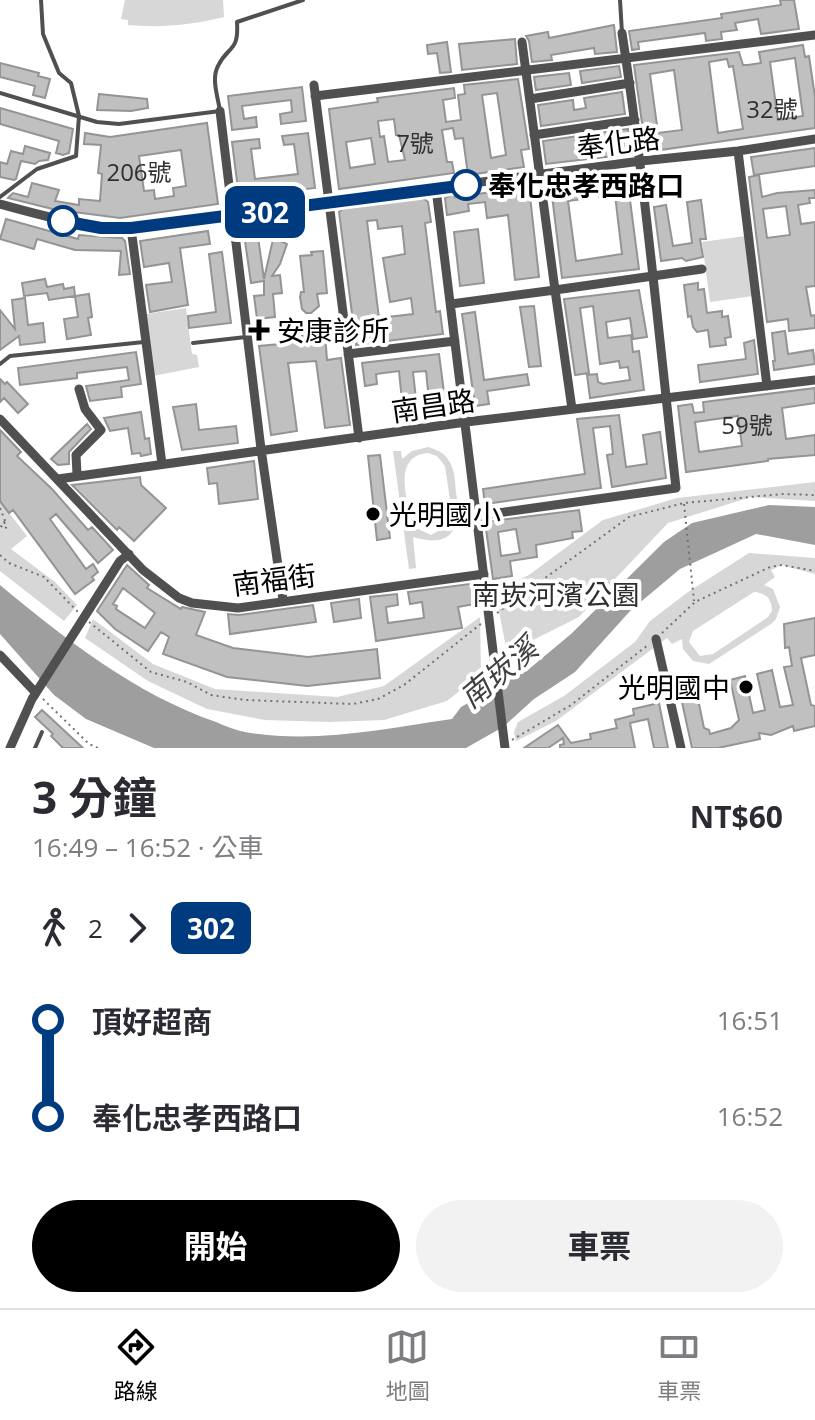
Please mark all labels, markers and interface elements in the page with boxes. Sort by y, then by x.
house number: 32號 [746,92,798,125]
street label: 奉化路 [574,118,662,166]
house number: 7號 [396,126,434,159]
house number: 206號 [106,155,172,188]
place label: 奉化忠孝西路口 [488,166,684,204]
marker: 奉化忠孝西路口 [451,170,481,200]
line badge: 302 [219,186,311,238]
text: 302 [241,193,289,231]
unlabelled marker [48,206,78,236]
place label: 安康診所 [277,311,389,349]
marker: 安康診所 [248,319,270,341]
street label: 南昌路 [389,380,477,430]
house number: 59號 [721,408,773,441]
place label: 光明國小 [389,495,501,533]
marker: 光明國小 [364,505,382,523]
street label: 南福街 [230,555,318,603]
park label: 南崁河濱公園 [472,575,640,613]
water label: 南崁溪 [450,625,549,717]
place label: 光明國中 [618,668,730,706]
marker: 光明國中 [737,678,755,696]
text: 3 分鐘 [32,767,157,827]
text: NT$60 [690,796,783,837]
text: 16:49 – 16:52 · 公車 [32,829,263,865]
icon: walk [32,906,76,950]
icon: forward [115,906,159,950]
text: 302 [187,909,235,947]
text: 2 [88,910,103,946]
text: 頂好超商 [92,1001,212,1042]
text: 16:51 [717,1002,783,1038]
text: 奉化忠孝西路口 [92,1097,302,1138]
text: 16:52 [717,1098,783,1134]
button: 開始 [32,1200,400,1292]
button: 車票 [416,1200,783,1292]
tab: 路線 [114,1325,158,1405]
tab: 地圖 [385,1325,429,1405]
tab: 車票 [657,1325,701,1405]

